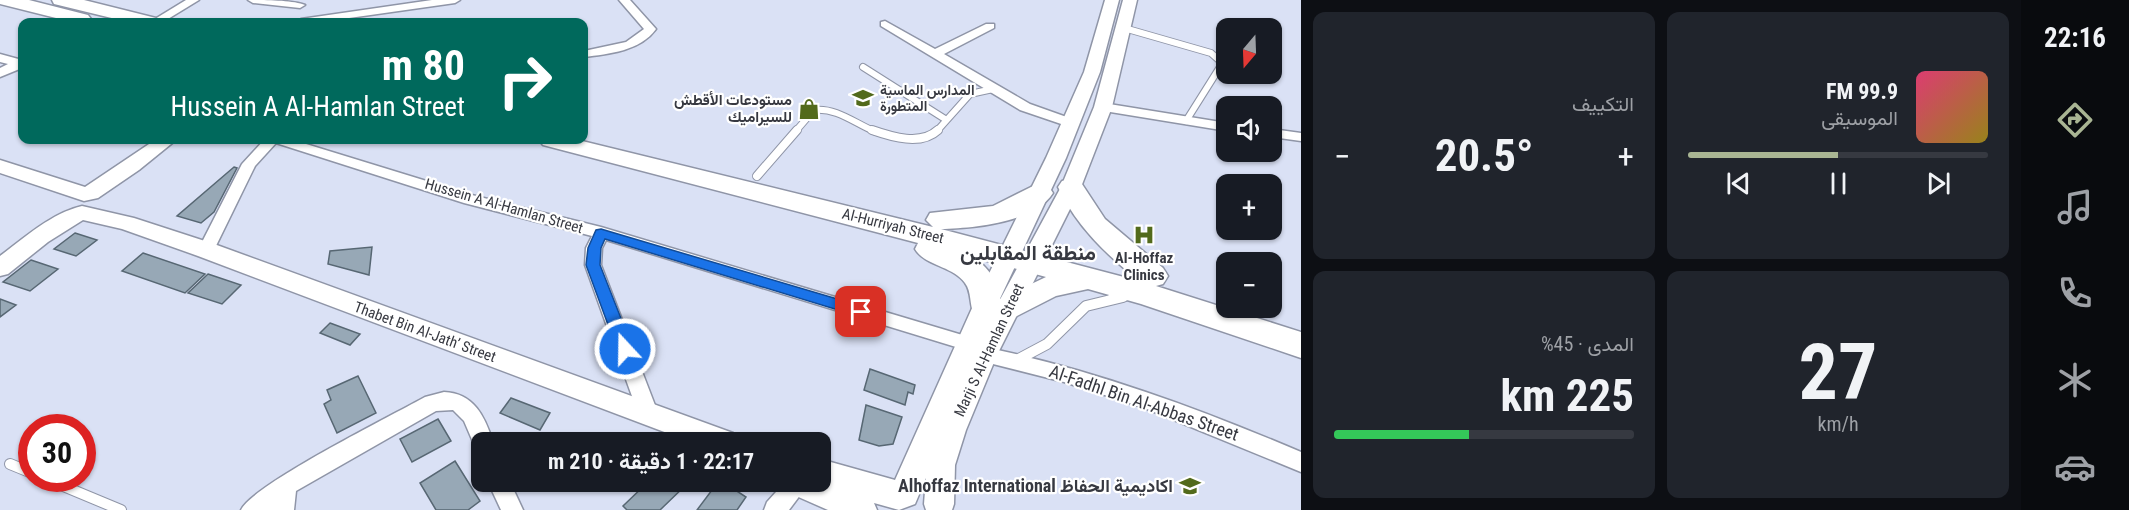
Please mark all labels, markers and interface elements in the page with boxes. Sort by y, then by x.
north arrow [1216,18,1282,84]
map controls [1216,18,1282,318]
text: 22:16 [2044,22,2106,54]
text: 80 m [382,41,465,90]
icon: right [486,42,564,120]
text: 99.9 FM [1826,79,1898,104]
place label: المدارس الماسية المتطورة [880,82,975,115]
school or university icon: المدارس الماسية المتطورة [851,86,875,110]
text: Hussein A Al-Hamlan Street [171,91,465,123]
place label: مستودعات الأقطش للسيراميك [674,91,792,126]
text: التكييف [1572,92,1634,116]
button: sound [1216,96,1282,162]
shop icon: مستودعات الأقطش للسيراميك [797,97,821,121]
icon: directions [2054,99,2096,141]
text: الموسيقى [1821,106,1898,130]
text: 20.5° [1435,129,1533,182]
text: − [1334,137,1351,176]
text: + [1618,137,1634,176]
icon: previous [1722,167,1755,200]
icon: pause [1822,167,1855,200]
icon: next [1922,167,1955,200]
button: + [1216,174,1282,240]
street label: Hussein A Al-Hamlan Street [423,175,585,237]
icon: music [2054,186,2096,228]
street label: Al-Hurriyah Street [840,205,946,247]
hospital icon: Al-Hoffaz Clinics [1132,223,1156,247]
district label: منطقة المقابلين [960,241,1096,265]
place label: Al-Hoffaz Clinics [1115,249,1173,284]
button: − [1216,252,1282,318]
icon: phone [2054,272,2096,314]
street label: Marji S Al-Hamlan Street [950,281,1028,419]
pin [835,286,886,337]
icon: arrive [844,295,877,328]
street label: Thabet Bin Al-Jath’ Street [352,298,498,366]
position arrow [593,317,657,381]
text: 27 [1799,327,1877,418]
text: المدى · 45% [1541,332,1634,356]
icon: climate [2054,359,2096,401]
street label: Al-Fadhl Bin Al-Abbas Street [1047,360,1242,445]
text: 225 km [1501,369,1634,422]
text: km/h [1817,412,1859,436]
speed limit sign: 30 [18,414,96,492]
icon: car [2054,446,2096,488]
text: 22:17 · 1 دقيقة · 210 m [548,449,754,474]
school or university icon: Alhoffaz International اكاديمية الحفاظ [1178,474,1202,498]
place label: Alhoffaz International اكاديمية الحفاظ [898,475,1173,497]

